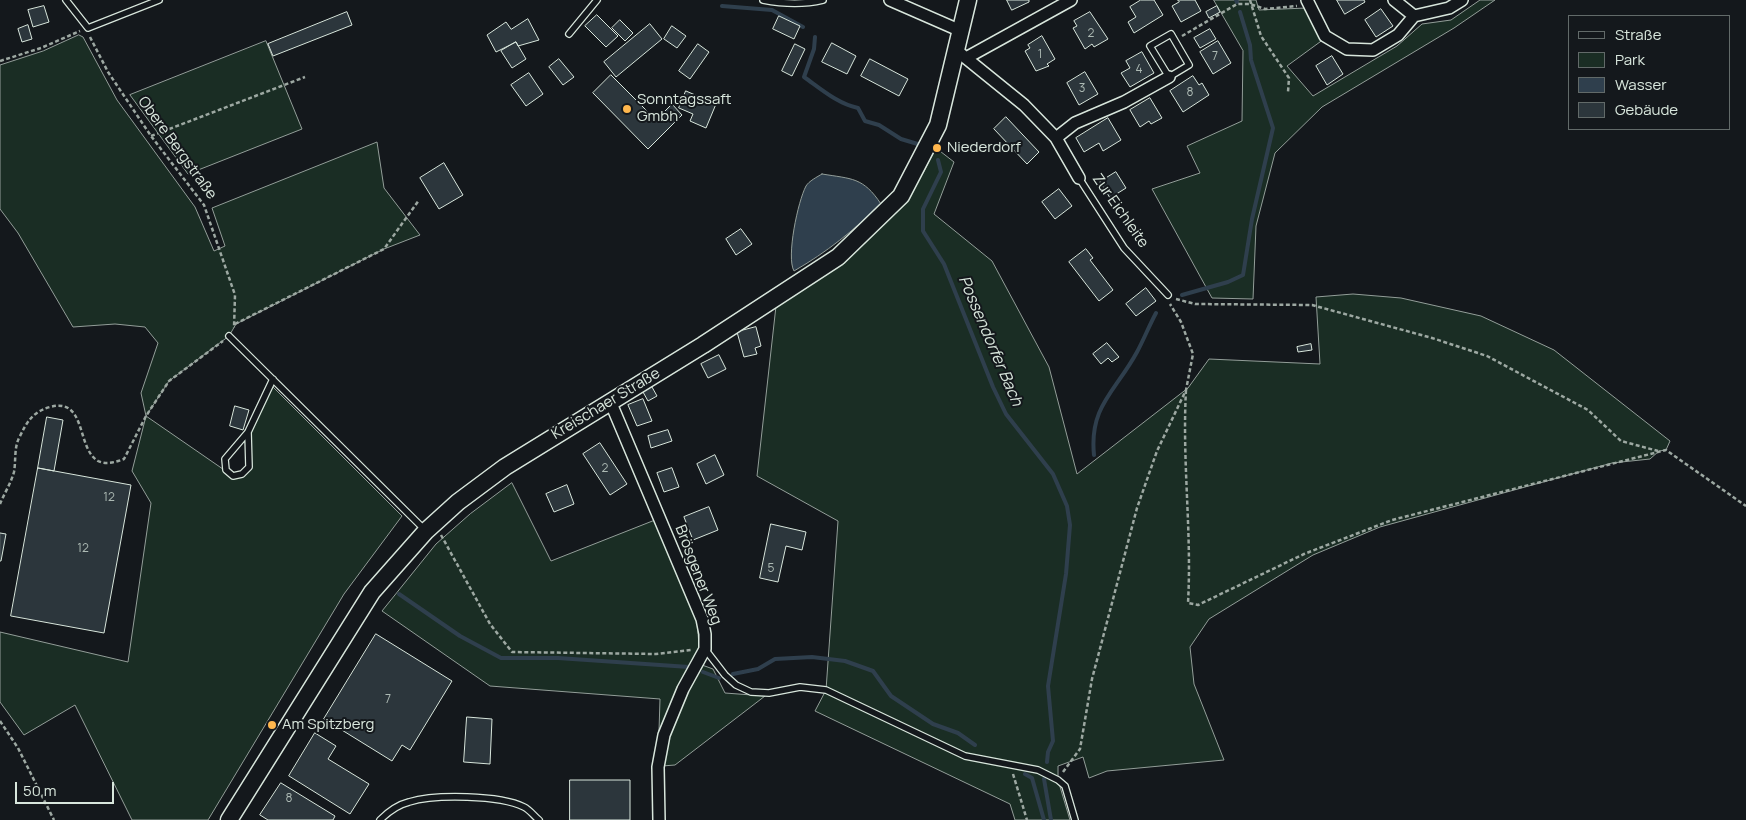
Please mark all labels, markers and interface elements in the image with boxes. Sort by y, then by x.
legend [1568,15,1731,130]
text: Straße [1615,24,1661,45]
house number: 2 [1088,27,1094,41]
house number: 1 [1038,48,1042,62]
text: Park [1615,49,1645,70]
house number: 7 [1212,50,1218,64]
house number: 4 [1135,63,1143,77]
text: Wasser [1615,74,1667,95]
house number: 3 [1079,82,1085,96]
house number: 8 [1187,86,1193,100]
place label: Sonntagssaft Gmbh [637,91,732,126]
street label: Obere Bergstraße [134,93,220,203]
text: Gebäude [1615,99,1678,120]
marker: Sonntagssaft Gmbh [621,103,633,115]
place label: Niederdorf [947,139,1021,157]
marker: Niederdorf [931,142,943,154]
street label: Zur Eichleite [1088,171,1152,251]
water label: Possendorfer Bach [954,273,1026,409]
street label: Kreischaer Straße [548,364,664,444]
house number: 2 [602,462,608,476]
house number: 12 [103,491,115,505]
street label: Brösgener Weg [671,523,725,627]
house number: 12 [77,542,89,556]
house number: 5 [768,562,774,576]
house number: 7 [385,693,391,707]
place label: Am Spitzberg [282,716,374,734]
marker: Am Spitzberg [266,719,278,731]
scale bar [18,772,116,804]
text: 50 m [23,780,57,801]
house number: 8 [286,792,292,806]

